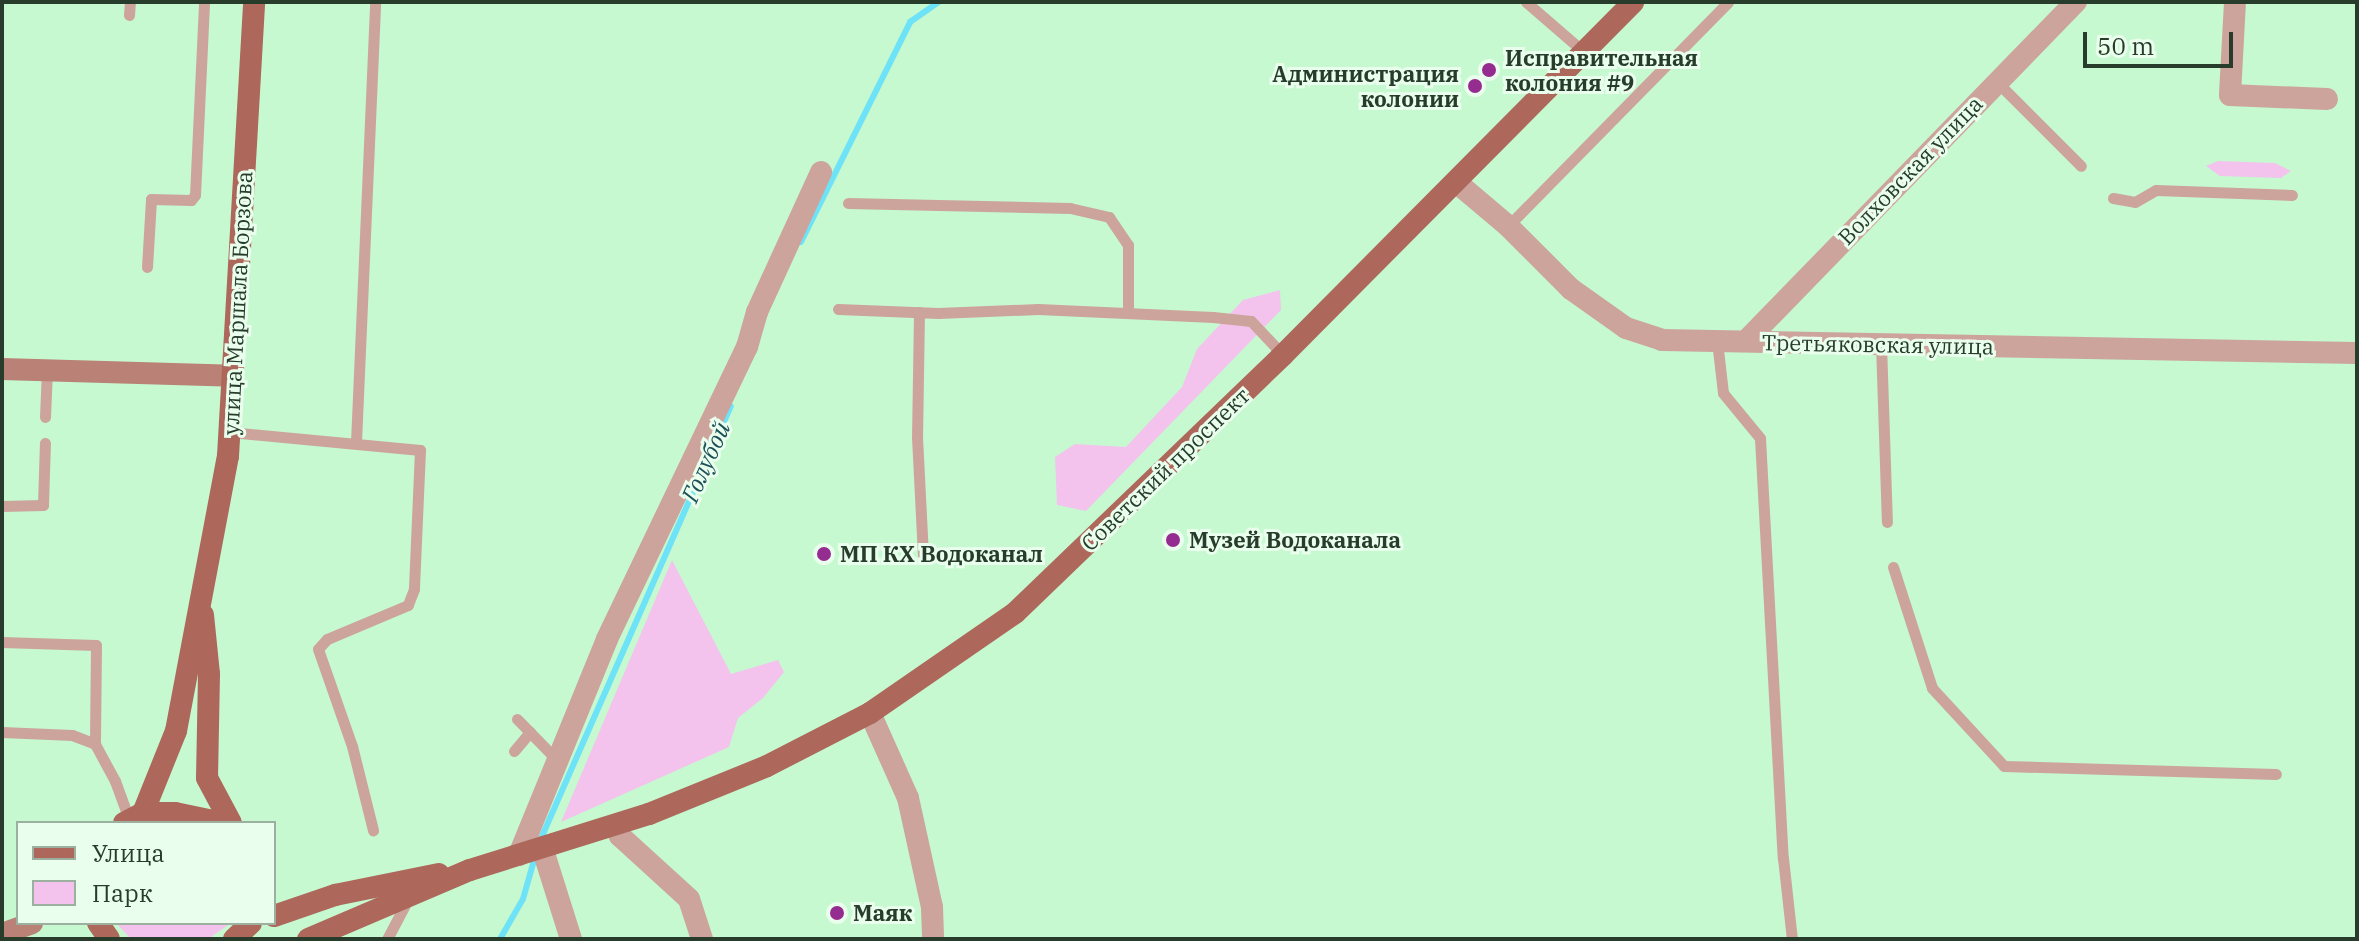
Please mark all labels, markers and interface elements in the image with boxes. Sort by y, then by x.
scale bar [2087,16,2237,66]
text: 50 m [2097,30,2154,62]
place label: Исправительная колония #9 [1505,44,1698,96]
place label: Администрация колонии [1272,60,1459,112]
marker: Исправительная колония #9 [1480,61,1498,79]
marker: Администрация колонии [1466,77,1484,95]
street label: Волховская улица [1832,90,1988,250]
street label: улица Маршала Борзова [217,170,257,436]
street label: Третьяковская улица [1762,329,1994,359]
street label: Советский проспект [1075,382,1255,556]
water label: Голубой [676,417,736,507]
place label: Музей Водоканала [1189,527,1401,553]
marker: Музей Водоканала [1164,531,1182,549]
place label: МП КХ Водоканал [840,541,1043,567]
marker: МП КХ Водоканал [815,545,833,563]
legend [16,821,276,925]
text: Улица [92,837,165,869]
text: Парк [92,877,153,909]
place label: Маяк [853,900,912,926]
marker: Маяк [828,904,846,922]

